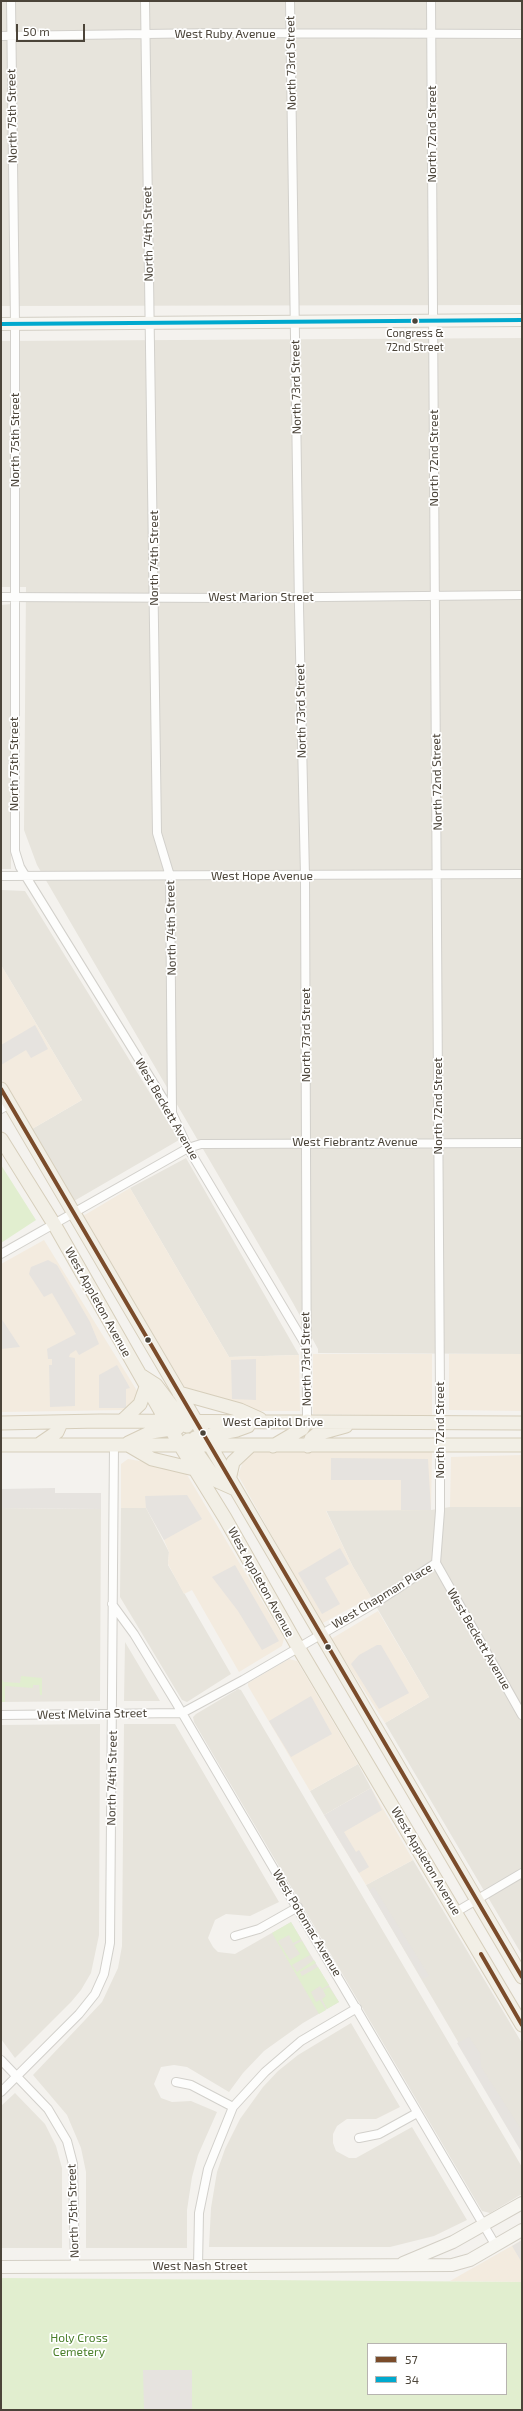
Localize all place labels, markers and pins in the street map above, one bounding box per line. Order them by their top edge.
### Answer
marker: Congress & 72nd Street [410,316,420,326]
place label: Congress & 72nd Street [386,326,444,352]
unlabelled marker [143,1335,153,1345]
unlabelled marker [198,1428,208,1438]
unlabelled marker [323,1642,333,1652]

